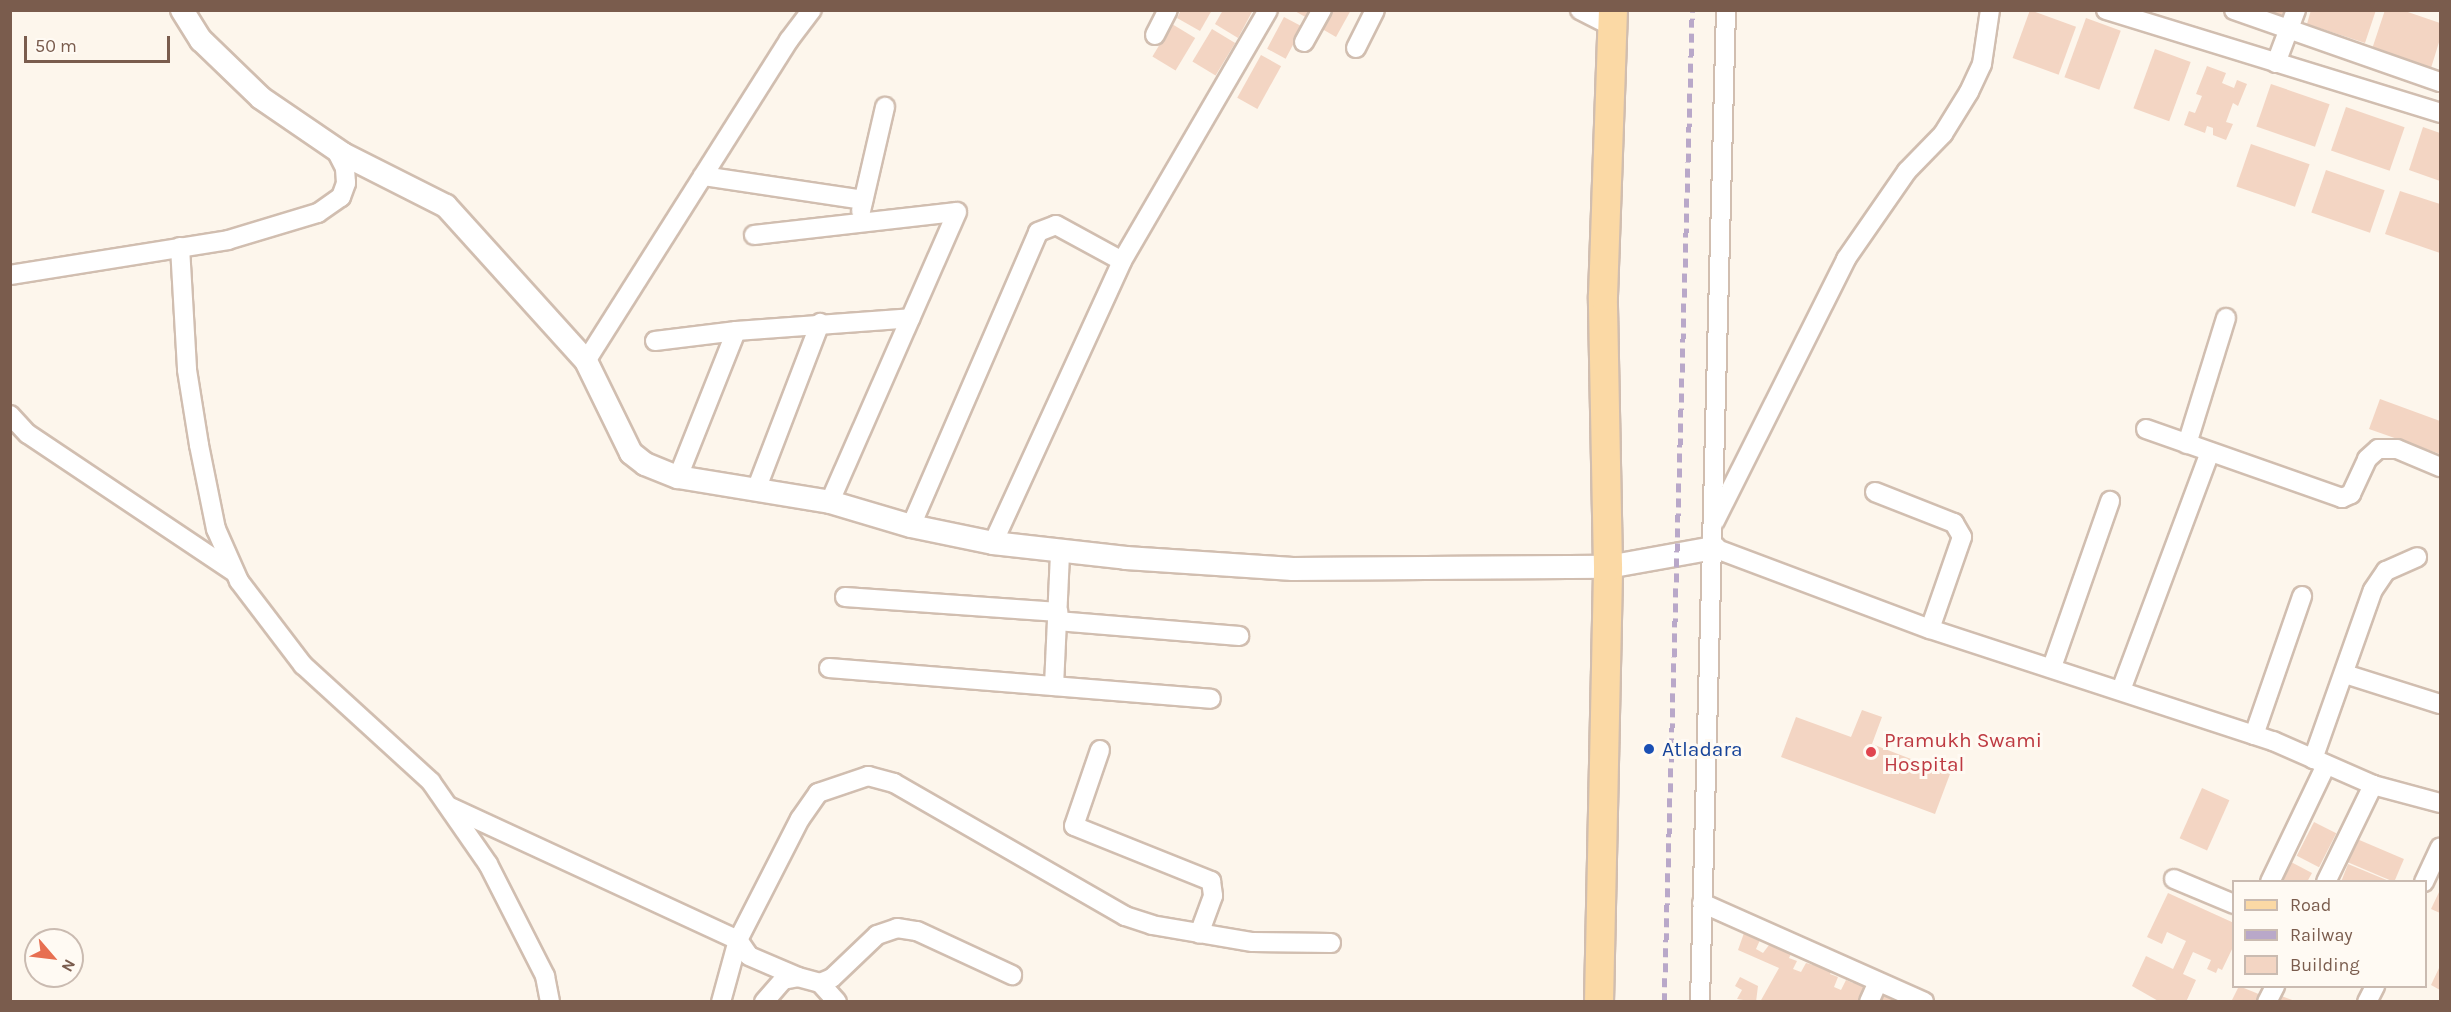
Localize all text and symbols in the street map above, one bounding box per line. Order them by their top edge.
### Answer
scale bar [27,24,172,62]
text: 50 m [35,35,77,57]
place label: Pramukh Swami Hospital [1884,727,2042,777]
place label: Atladara [1662,736,1743,762]
marker: Atladara [1640,740,1658,758]
marker: Pramukh Swami Hospital [1862,743,1880,761]
legend [2232,880,2427,988]
text: Road [2290,894,2331,916]
text: Railway [2290,924,2353,946]
north arrow [24,928,84,988]
text: Building [2290,954,2360,976]
text: N [57,956,80,975]

